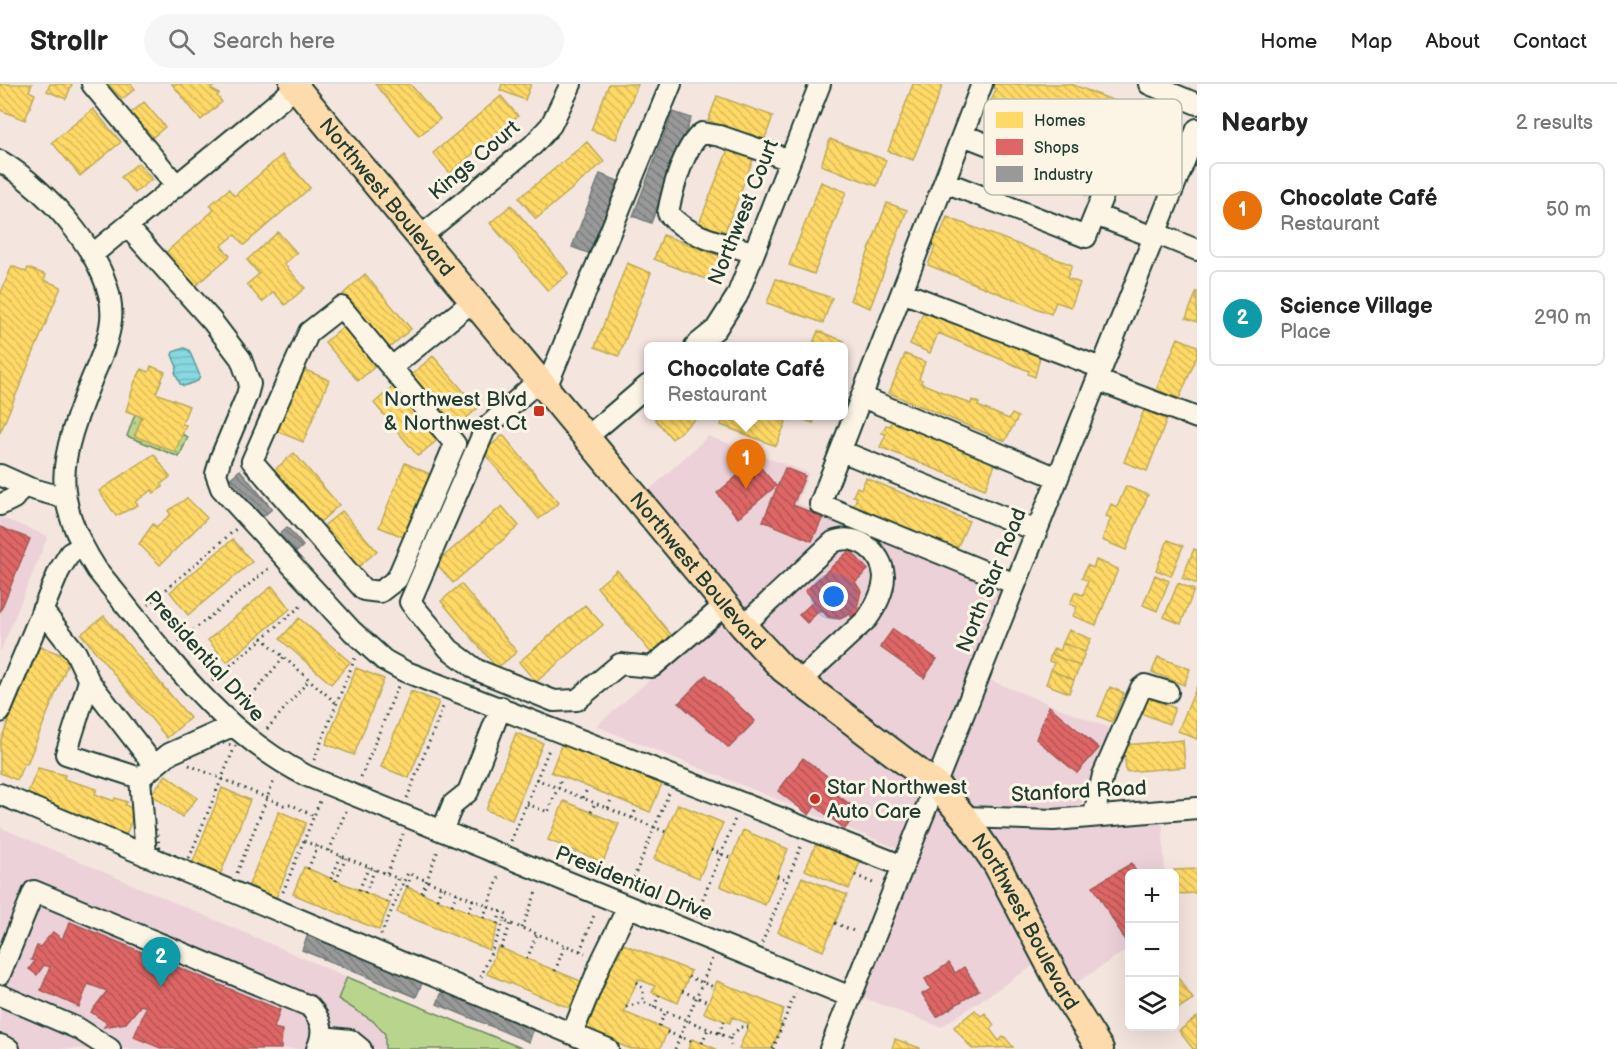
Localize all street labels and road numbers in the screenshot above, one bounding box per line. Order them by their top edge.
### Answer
street label: Northwest Boulevard [314,113,459,282]
street label: Kings Court [424,115,525,206]
street label: Northwest Court [703,135,784,289]
street label: Northwest Boulevard [624,487,771,655]
street label: North Star Road [951,504,1032,656]
street label: Presidential Drive [139,586,270,727]
street label: Stanford Road [1011,775,1147,808]
street label: Northwest Boulevard [966,829,1084,1015]
street label: Presidential Drive [552,841,716,926]

